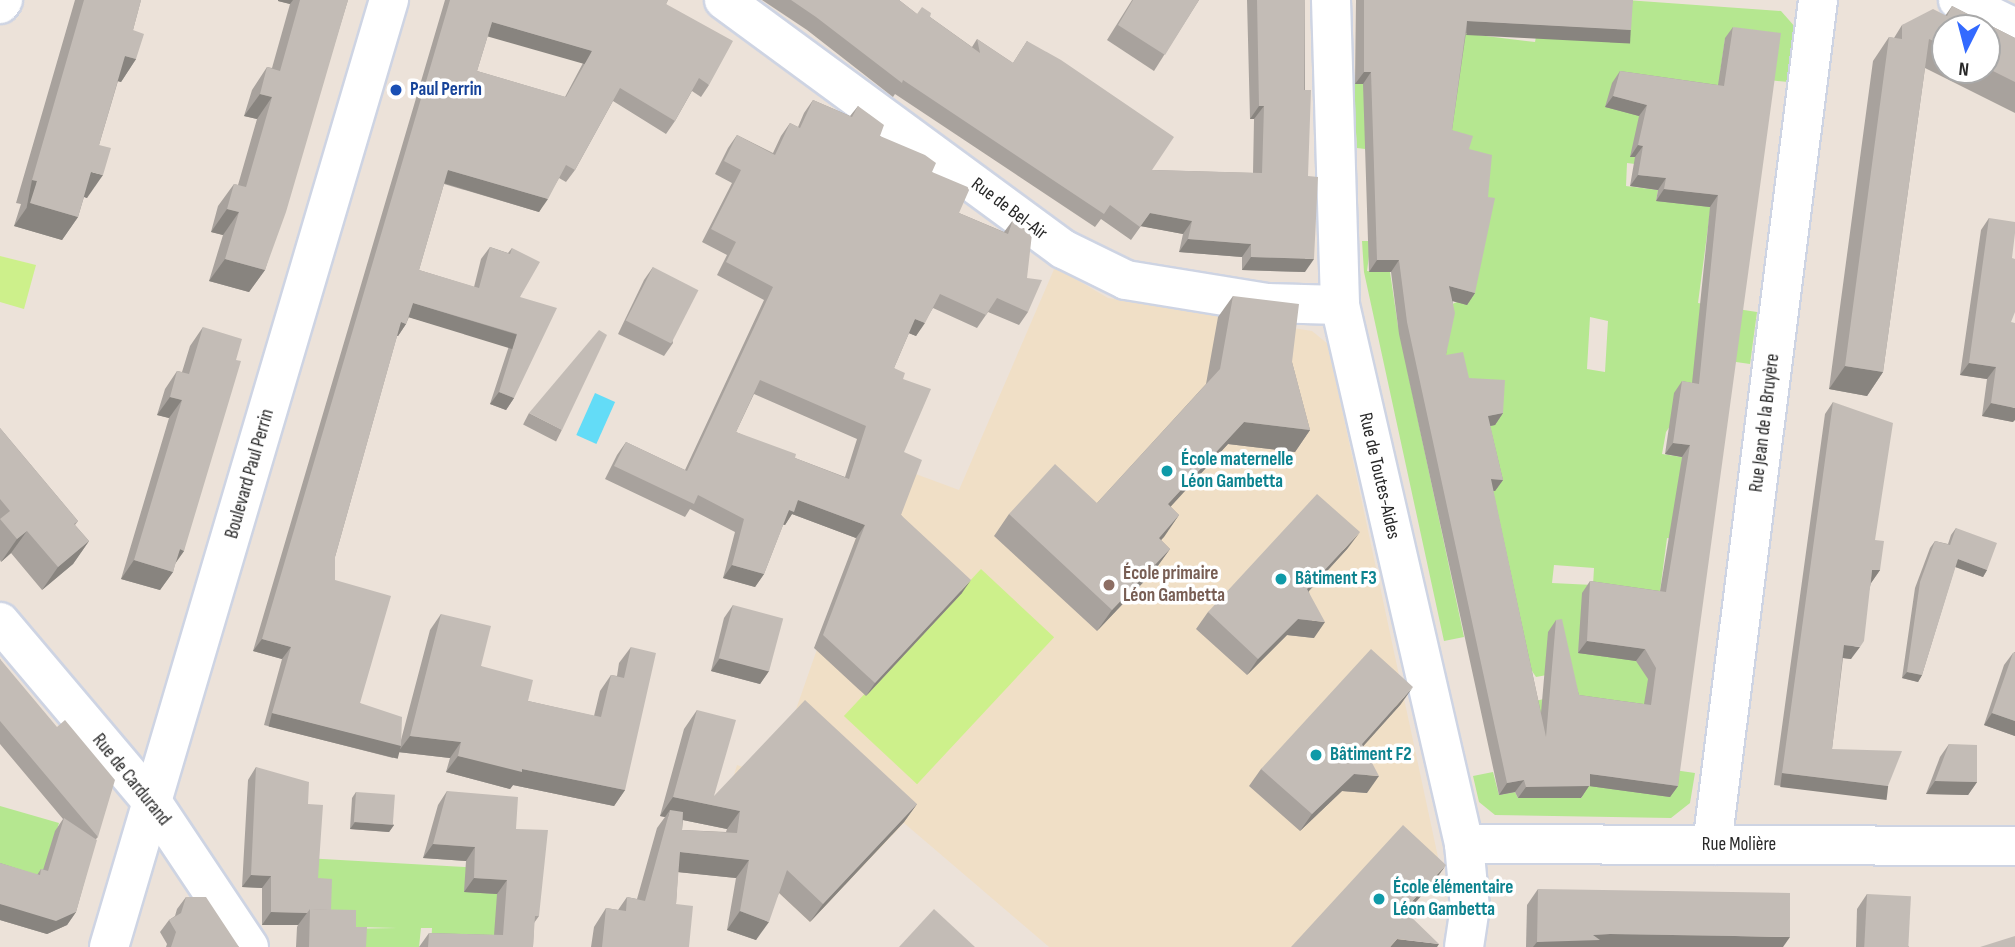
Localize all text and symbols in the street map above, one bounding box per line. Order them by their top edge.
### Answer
north arrow [1931,14,2001,84]
text: N [1958,56,1970,80]
place label: Paul Perrin [410,79,482,101]
marker: Paul Perrin [388,82,404,98]
street label: Rue de Bel-Air [966,173,1052,245]
street label: Rue Jean de la Bruyère [1745,352,1785,494]
street label: Boulevard Paul Perrin [221,407,279,541]
street label: Rue de Toutes-Aides [1353,411,1405,541]
place label: École maternelle Léon Gambetta [1181,449,1293,493]
marker: École maternelle Léon Gambetta [1159,463,1175,479]
place label: École primaire Léon Gambetta [1123,563,1225,607]
place label: Bâtiment F3 [1295,568,1377,590]
marker: Bâtiment F3 [1273,571,1289,587]
marker: École primaire Léon Gambetta [1101,577,1117,593]
street label: Rue de Cardurand [87,729,175,831]
place label: Bâtiment F2 [1330,744,1412,766]
marker: Bâtiment F2 [1308,747,1324,763]
street label: Rue Molière [1702,834,1776,856]
place label: École élémentaire Léon Gambetta [1393,877,1513,921]
marker: École élémentaire Léon Gambetta [1371,891,1387,907]

